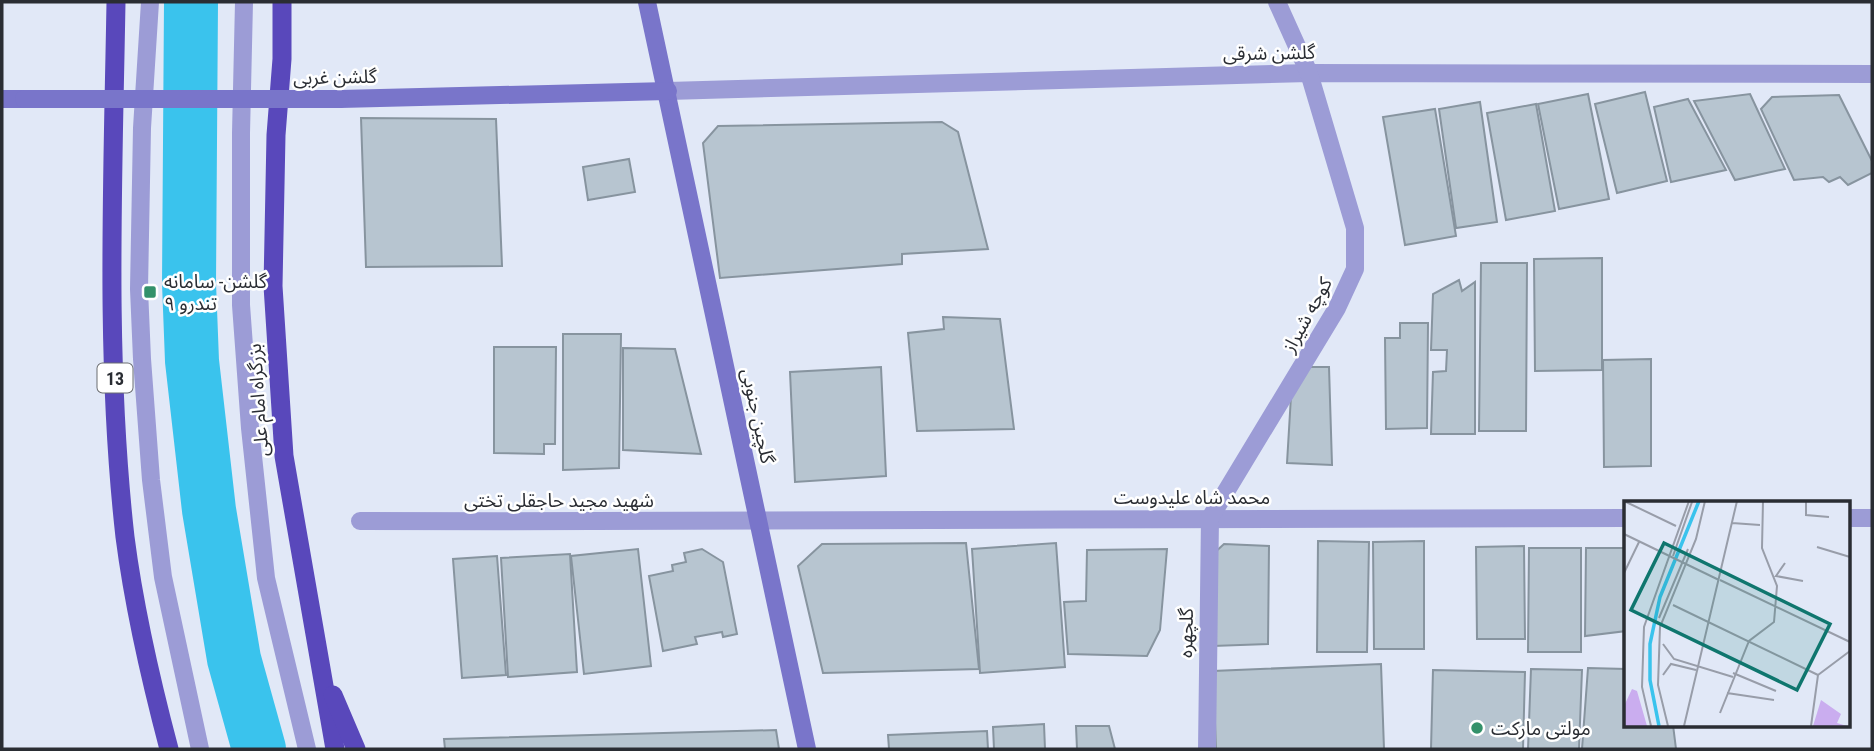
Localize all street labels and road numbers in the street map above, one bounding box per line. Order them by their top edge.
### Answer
street label: گلشن شرقی [1223,41,1316,65]
street label: گلشن غربی [293,65,378,89]
street label: کوچه شیراز [1277,272,1338,358]
street label: بزرگراه امام علی [243,343,276,457]
road number: 13 [97,364,132,392]
street label: گلچین جنوبی [736,366,780,467]
street label: محمد شاه علیدوست [1114,486,1270,509]
street label: شهید مجید حاجقلی تختی [464,489,654,512]
street label: گلچهره [1174,607,1199,658]

